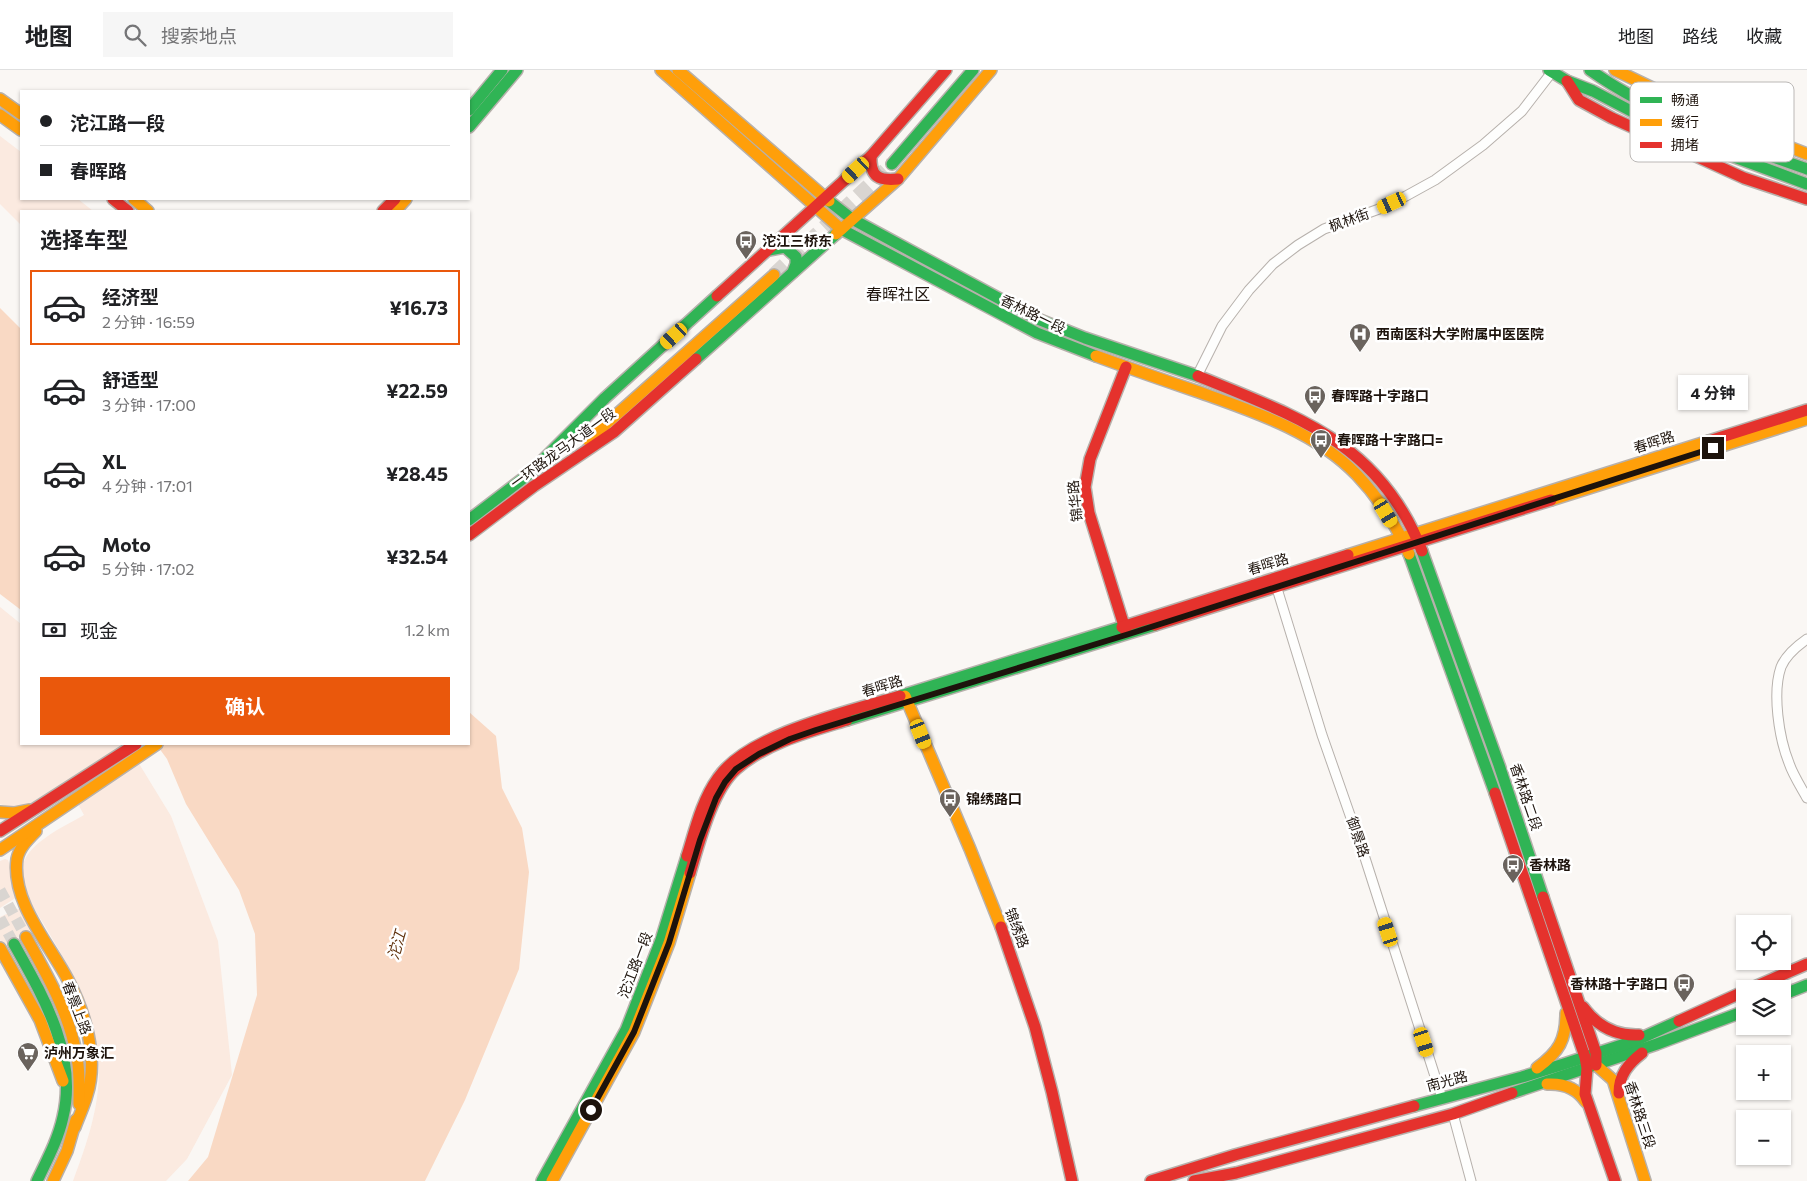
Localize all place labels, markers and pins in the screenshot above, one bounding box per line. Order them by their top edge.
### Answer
bus stop icon: 沱江三桥东 [734,229,758,260]
place label: 沱江三桥东 [762,232,832,249]
hospital icon: 西南医科大学附属中医医院 [1348,322,1372,353]
place label: 西南医科大学附属中医医院 [1376,325,1544,342]
bus stop icon: 春晖路十字路口 [1303,384,1327,415]
place label: 春晖路十字路口 [1331,387,1429,404]
bus stop icon: 春晖路十字路口= [1309,428,1333,459]
place label: 春晖路十字路口= [1337,431,1443,448]
bus stop icon: 锦绣路口 [938,787,962,818]
place label: 锦绣路口 [966,790,1022,807]
bus stop icon: 香林路 [1501,853,1525,884]
place label: 香林路 [1529,856,1571,873]
bus stop icon: 香林路十字路口 [1672,972,1696,1003]
place label: 香林路十字路口 [1570,975,1668,992]
supermarket icon: 泸州万象汇 [16,1041,40,1072]
place label: 泸州万象汇 [44,1044,114,1061]

